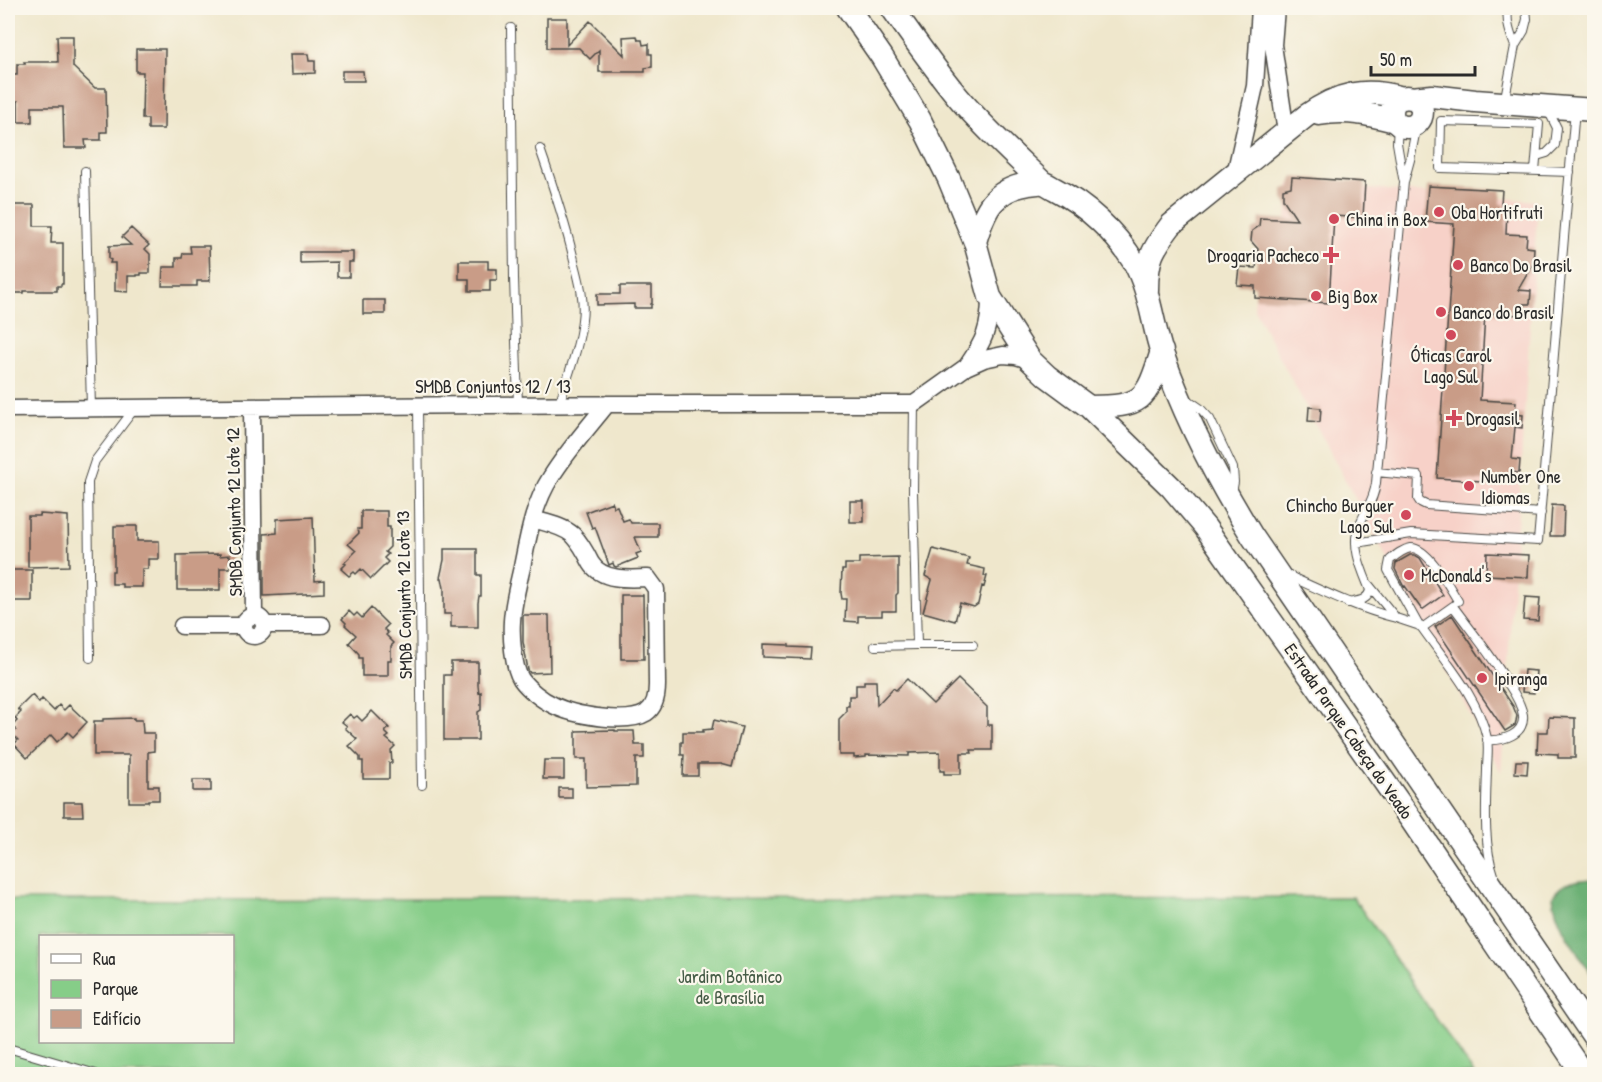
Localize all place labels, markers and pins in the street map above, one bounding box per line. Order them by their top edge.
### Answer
place label: Oba Hortifruti [1451,200,1543,225]
marker: Oba Hortifruti [1432,205,1446,219]
place label: China in Box [1346,207,1428,232]
marker: China in Box [1327,212,1341,226]
place label: Drogaria Pacheco [1207,243,1319,268]
marker: Drogaria Pacheco [1324,248,1338,262]
place label: Banco Do Brasil [1470,253,1572,278]
marker: Banco Do Brasil [1451,258,1465,272]
place label: Big Box [1328,284,1378,309]
marker: Big Box [1309,289,1323,303]
place label: Banco do Brasil [1453,300,1553,325]
marker: Banco do Brasil [1434,305,1448,319]
marker: Óticas Carol Lago Sul [1444,328,1458,342]
place label: Óticas Carol Lago Sul [1410,343,1492,389]
place label: Drogasil [1466,406,1520,431]
marker: Drogasil [1447,411,1461,425]
place label: Number One Idiomas [1481,464,1561,510]
marker: Number One Idiomas [1462,479,1476,493]
place label: Chincho Burguer Lago Sul [1286,493,1394,539]
marker: Chincho Burguer Lago Sul [1399,508,1413,522]
place label: McDonald's [1421,563,1491,588]
marker: McDonald's [1402,568,1416,582]
place label: Ipiranga [1494,666,1547,691]
marker: Ipiranga [1475,671,1489,685]

